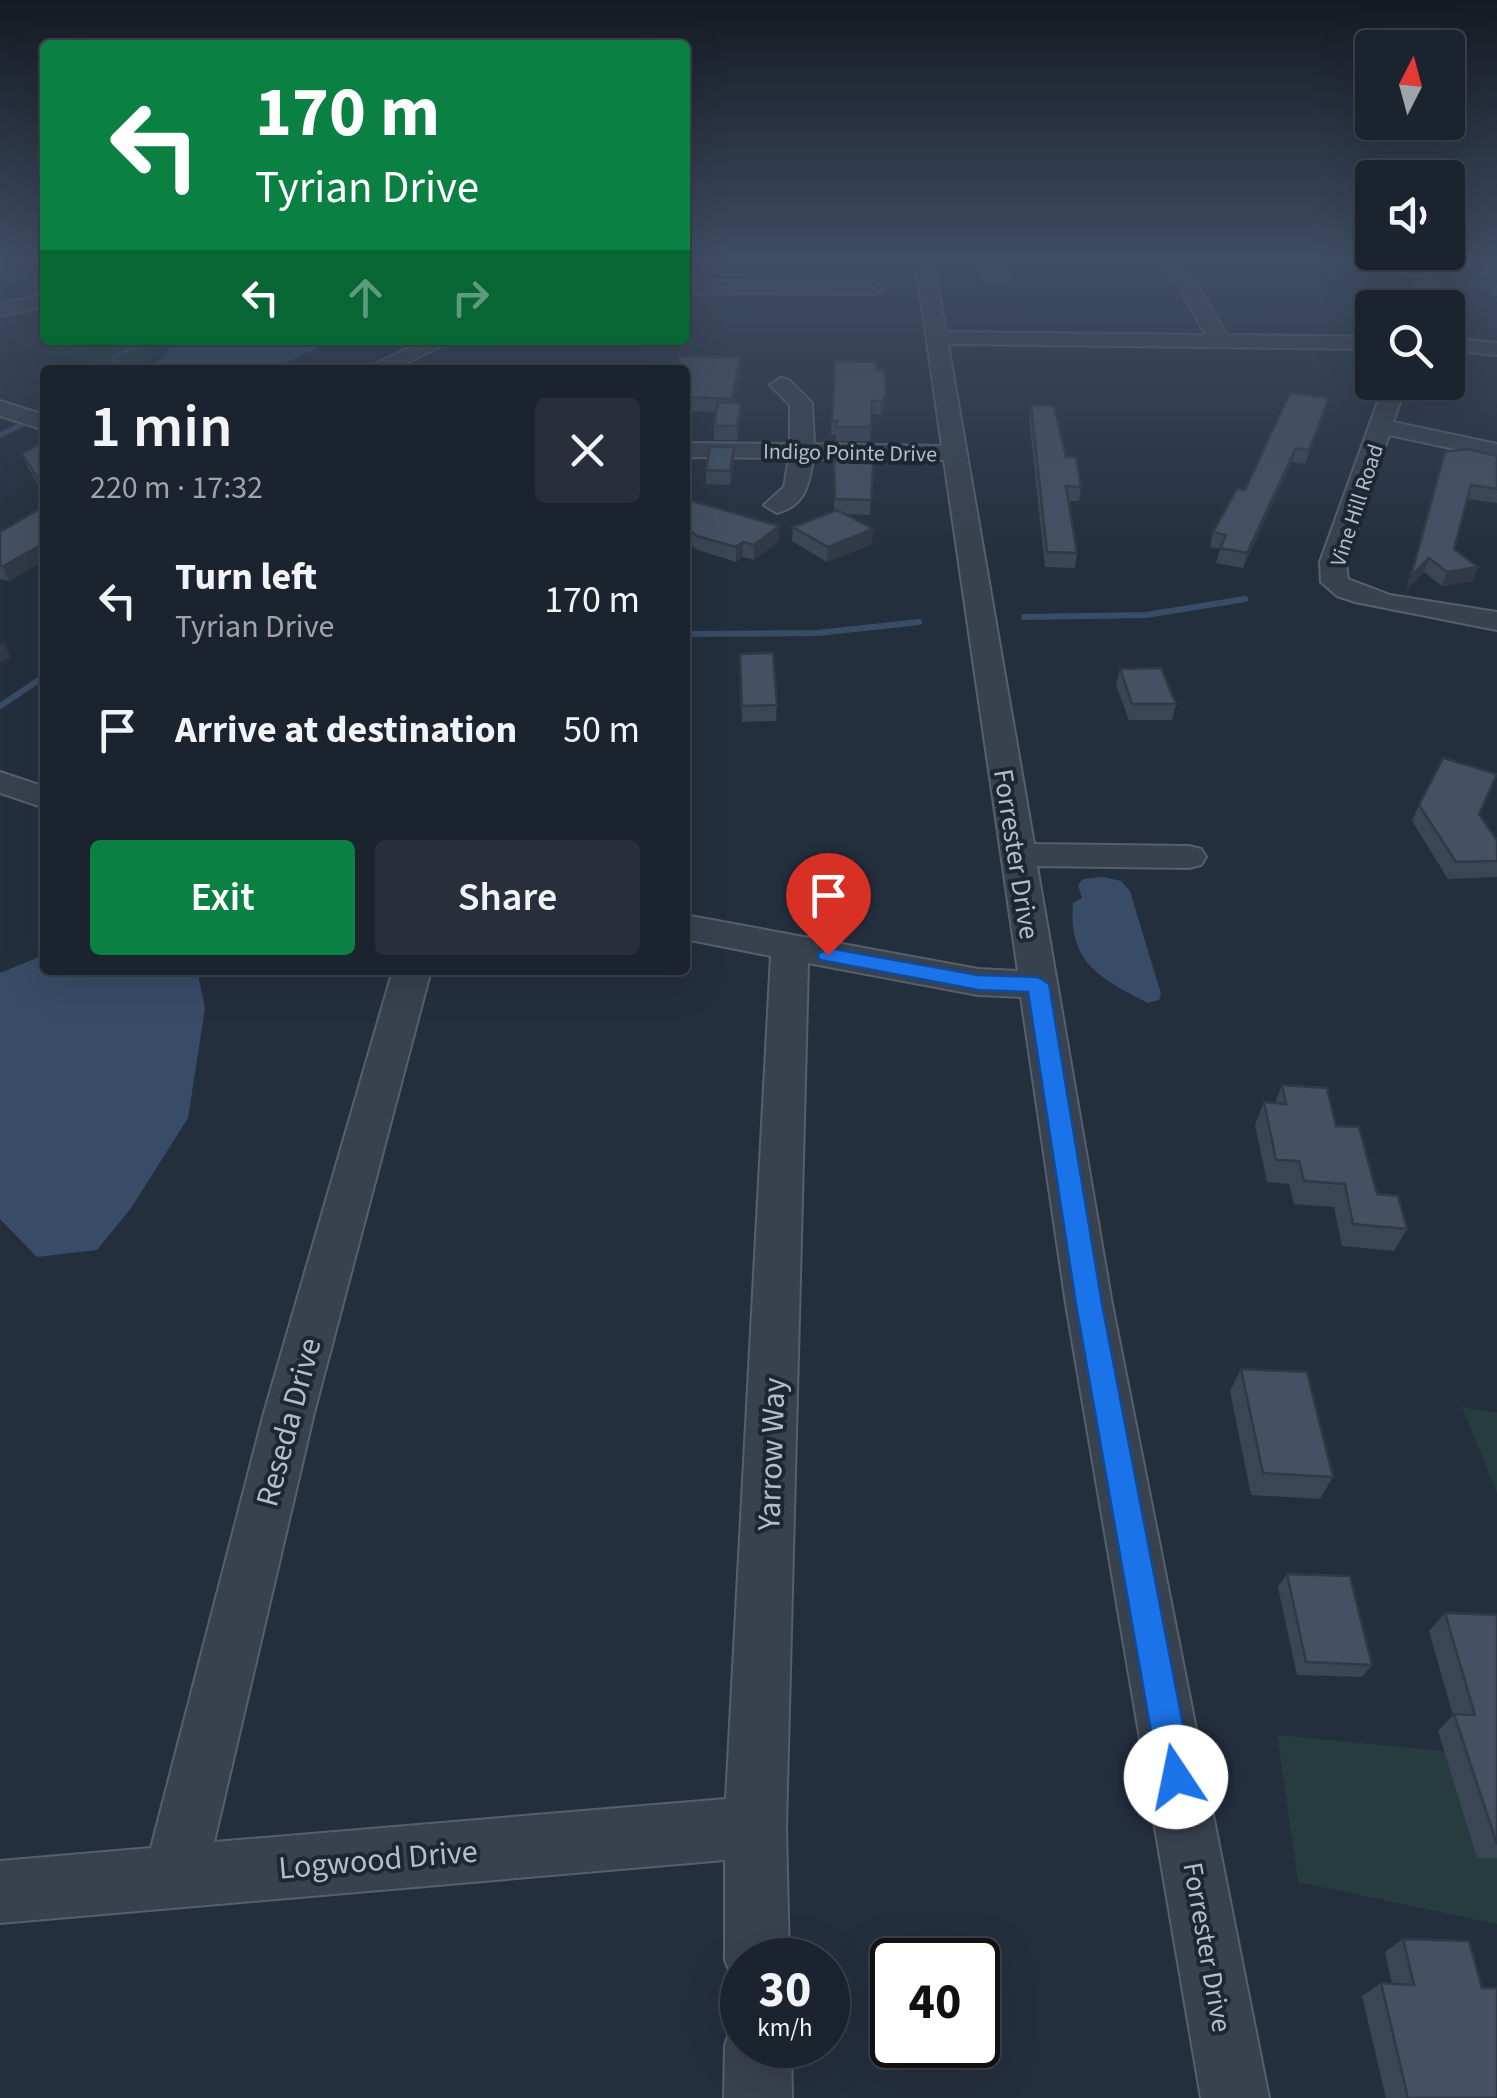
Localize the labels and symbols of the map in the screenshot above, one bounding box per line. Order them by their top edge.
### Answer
north arrow [1355,30,1465,140]
street label: Indigo Pointe Drive [763,435,937,471]
street label: Vine Hill Road [1322,440,1392,570]
street label: Forrester Drive [983,766,1049,942]
pin [786,853,871,956]
street label: Reseda Drive [244,1333,334,1512]
street label: Yarrow Way [746,1377,798,1533]
position arrow [1124,1725,1228,1829]
street label: Logwood Drive [277,1828,480,1892]
street label: Forrester Drive [1172,1859,1242,2035]
speed limit sign: 40 [870,1938,1000,2068]

